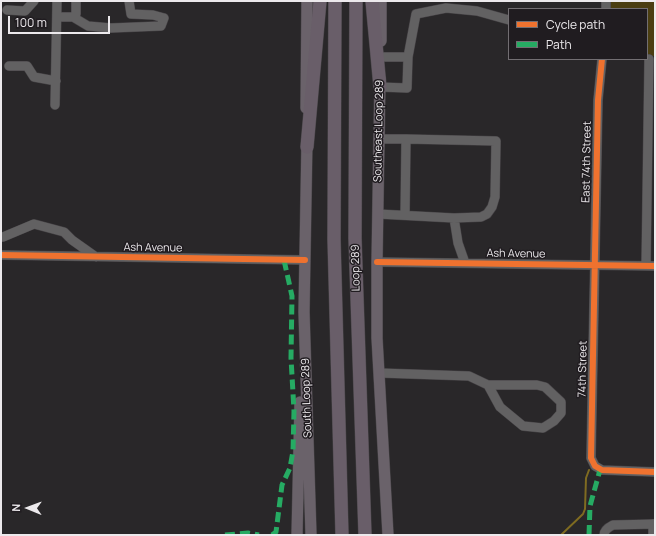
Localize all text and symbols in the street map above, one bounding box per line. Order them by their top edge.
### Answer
scale bar [10,8,112,34]
legend [508,8,648,60]
text: 100 m [15,14,47,31]
text: Cycle path [546,16,605,33]
text: Path [546,36,572,53]
street label: Southeast Loop 289 [372,80,386,182]
street label: East 74th Street [580,121,594,203]
street label: Ash Avenue [123,241,183,255]
street label: Loop 289 [349,244,363,292]
street label: Ash Avenue [486,247,546,261]
street label: 74th Street [576,340,590,398]
street label: South Loop 289 [299,358,315,438]
north arrow [8,488,48,528]
text: N [8,504,23,512]

